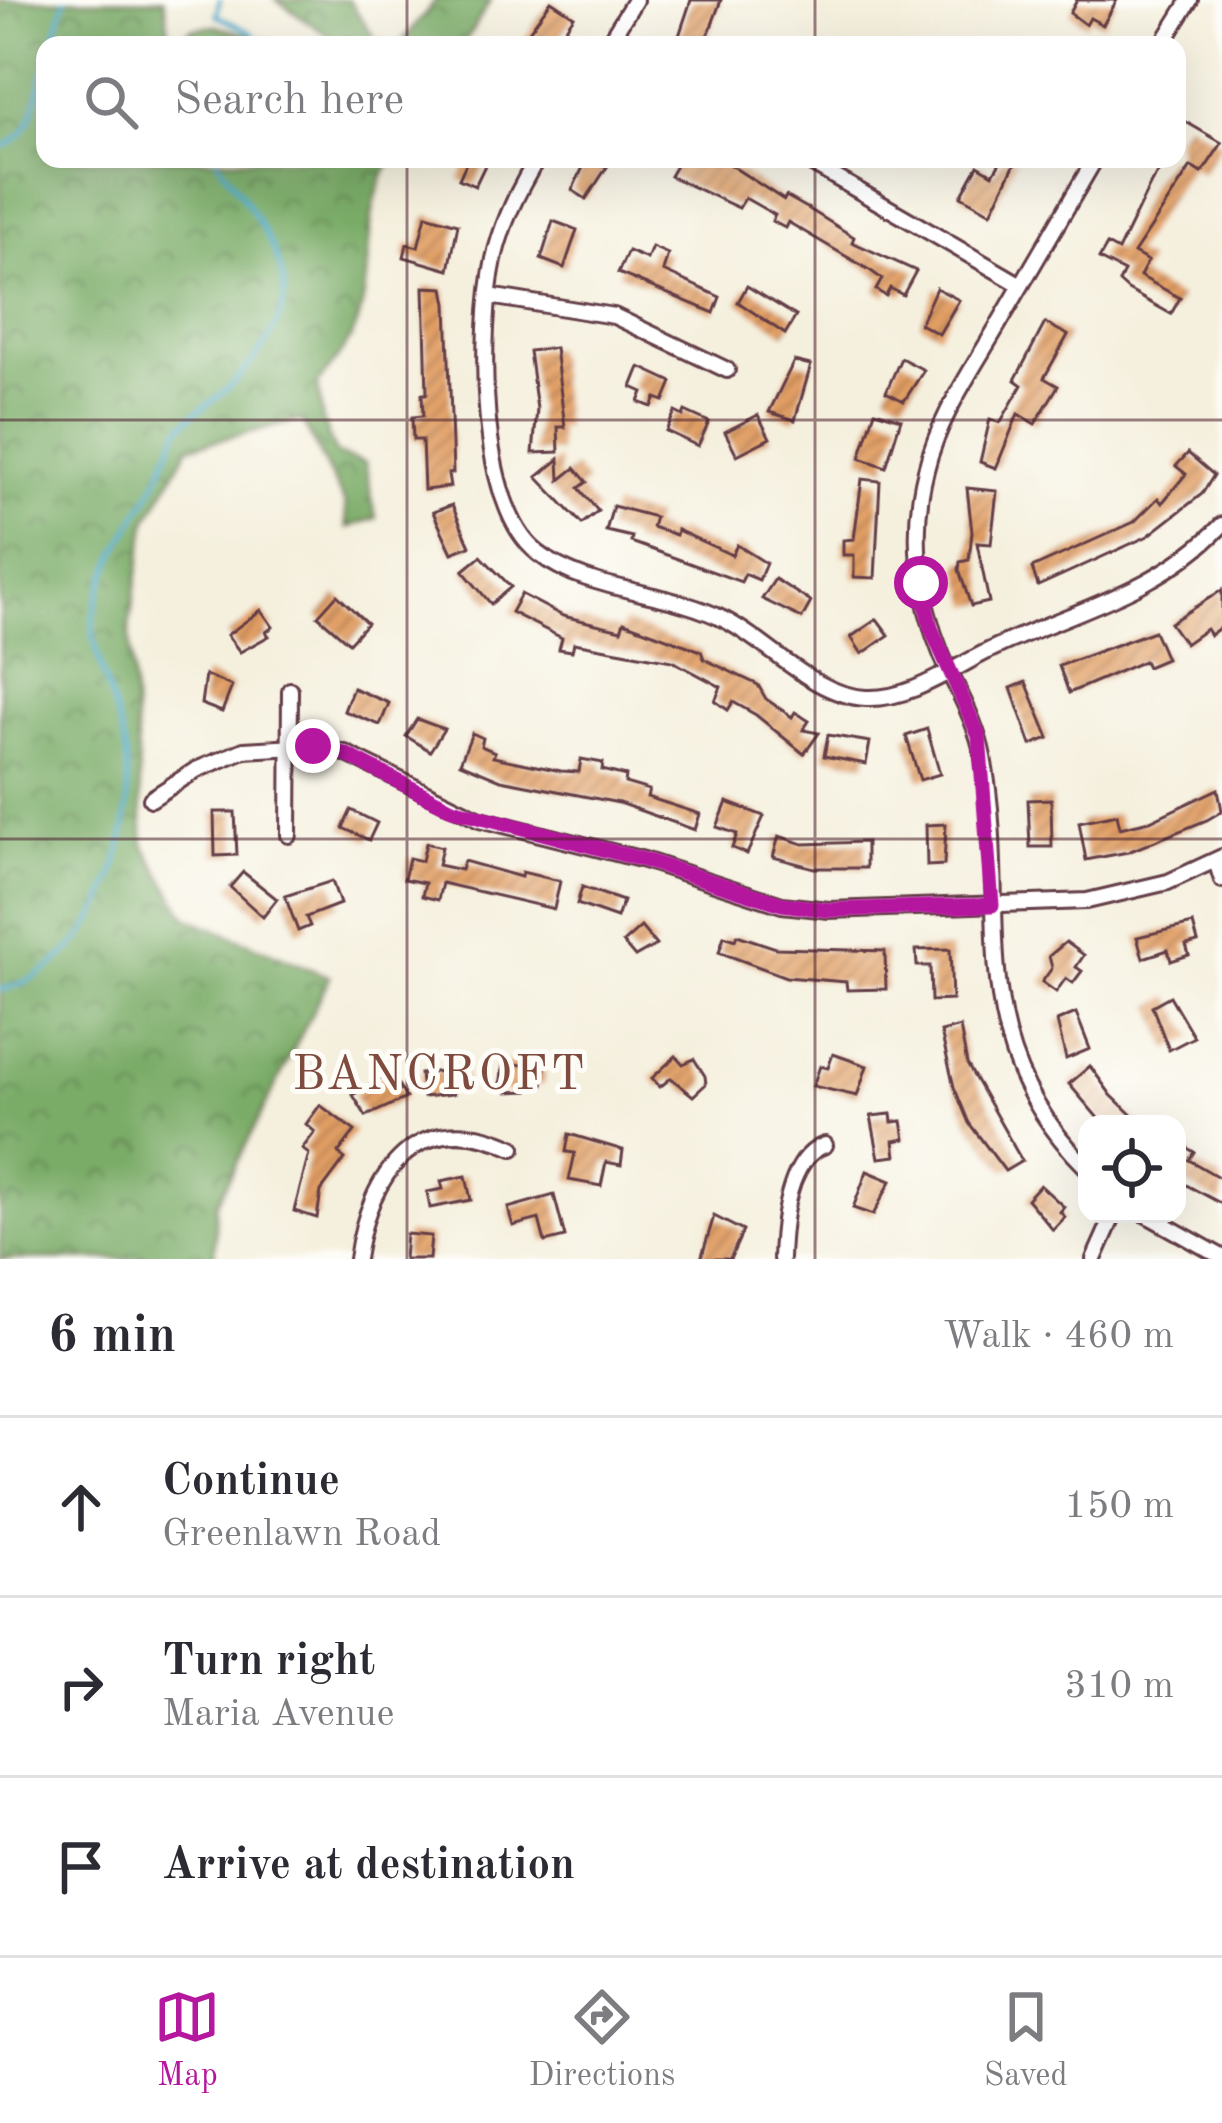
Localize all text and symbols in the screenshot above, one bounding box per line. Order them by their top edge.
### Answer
search box [36,36,1186,168]
icon: search [78,69,144,135]
text: Search here [174,79,404,124]
route start [894,556,948,610]
route end [286,719,340,773]
district label: BANCROFT [292,1052,588,1100]
map controls [1078,1115,1186,1223]
button: locate [1078,1115,1186,1223]
text: 6 min [48,1312,176,1363]
text: Walk · 460 m [943,1317,1174,1356]
text: Continue [162,1460,340,1505]
icon: ahead [48,1474,114,1540]
text: 150 m [1064,1487,1174,1526]
text: Greenlawn Road [162,1515,441,1554]
text: Turn right [162,1640,375,1685]
icon: right [48,1654,114,1720]
text: 310 m [1064,1667,1174,1706]
text: Maria Avenue [162,1695,395,1734]
icon: arrive [48,1834,114,1900]
text: Arrive at destination [162,1844,575,1889]
tab: Map [154,1984,220,2097]
tab: Directions [529,1984,675,2097]
tab: Saved [984,1984,1068,2097]

